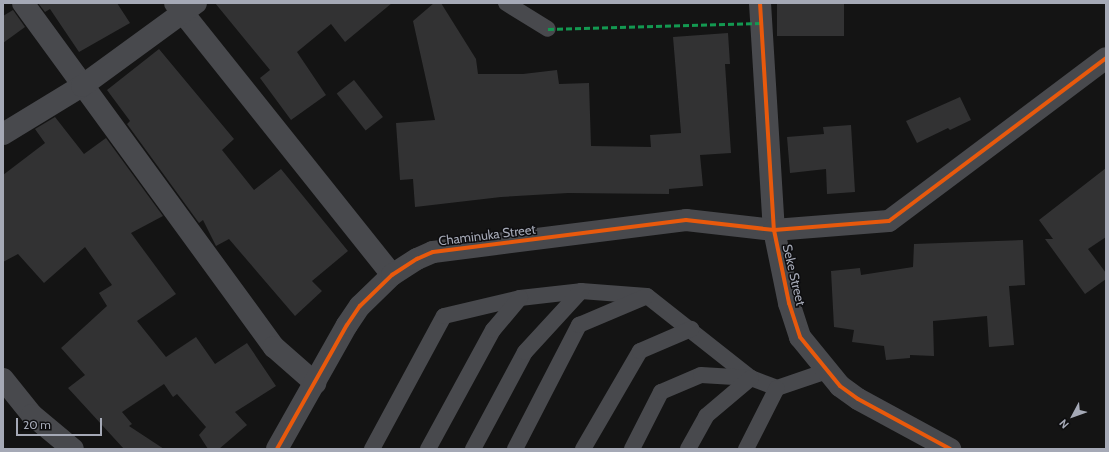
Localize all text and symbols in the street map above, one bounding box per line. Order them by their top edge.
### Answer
street label: Chaminuka Street [437,221,537,249]
street label: Seke Street [779,243,809,307]
north arrow [1053,396,1093,436]
scale bar [18,410,104,436]
text: N [1056,416,1072,431]
text: 20 m [23,417,51,432]

